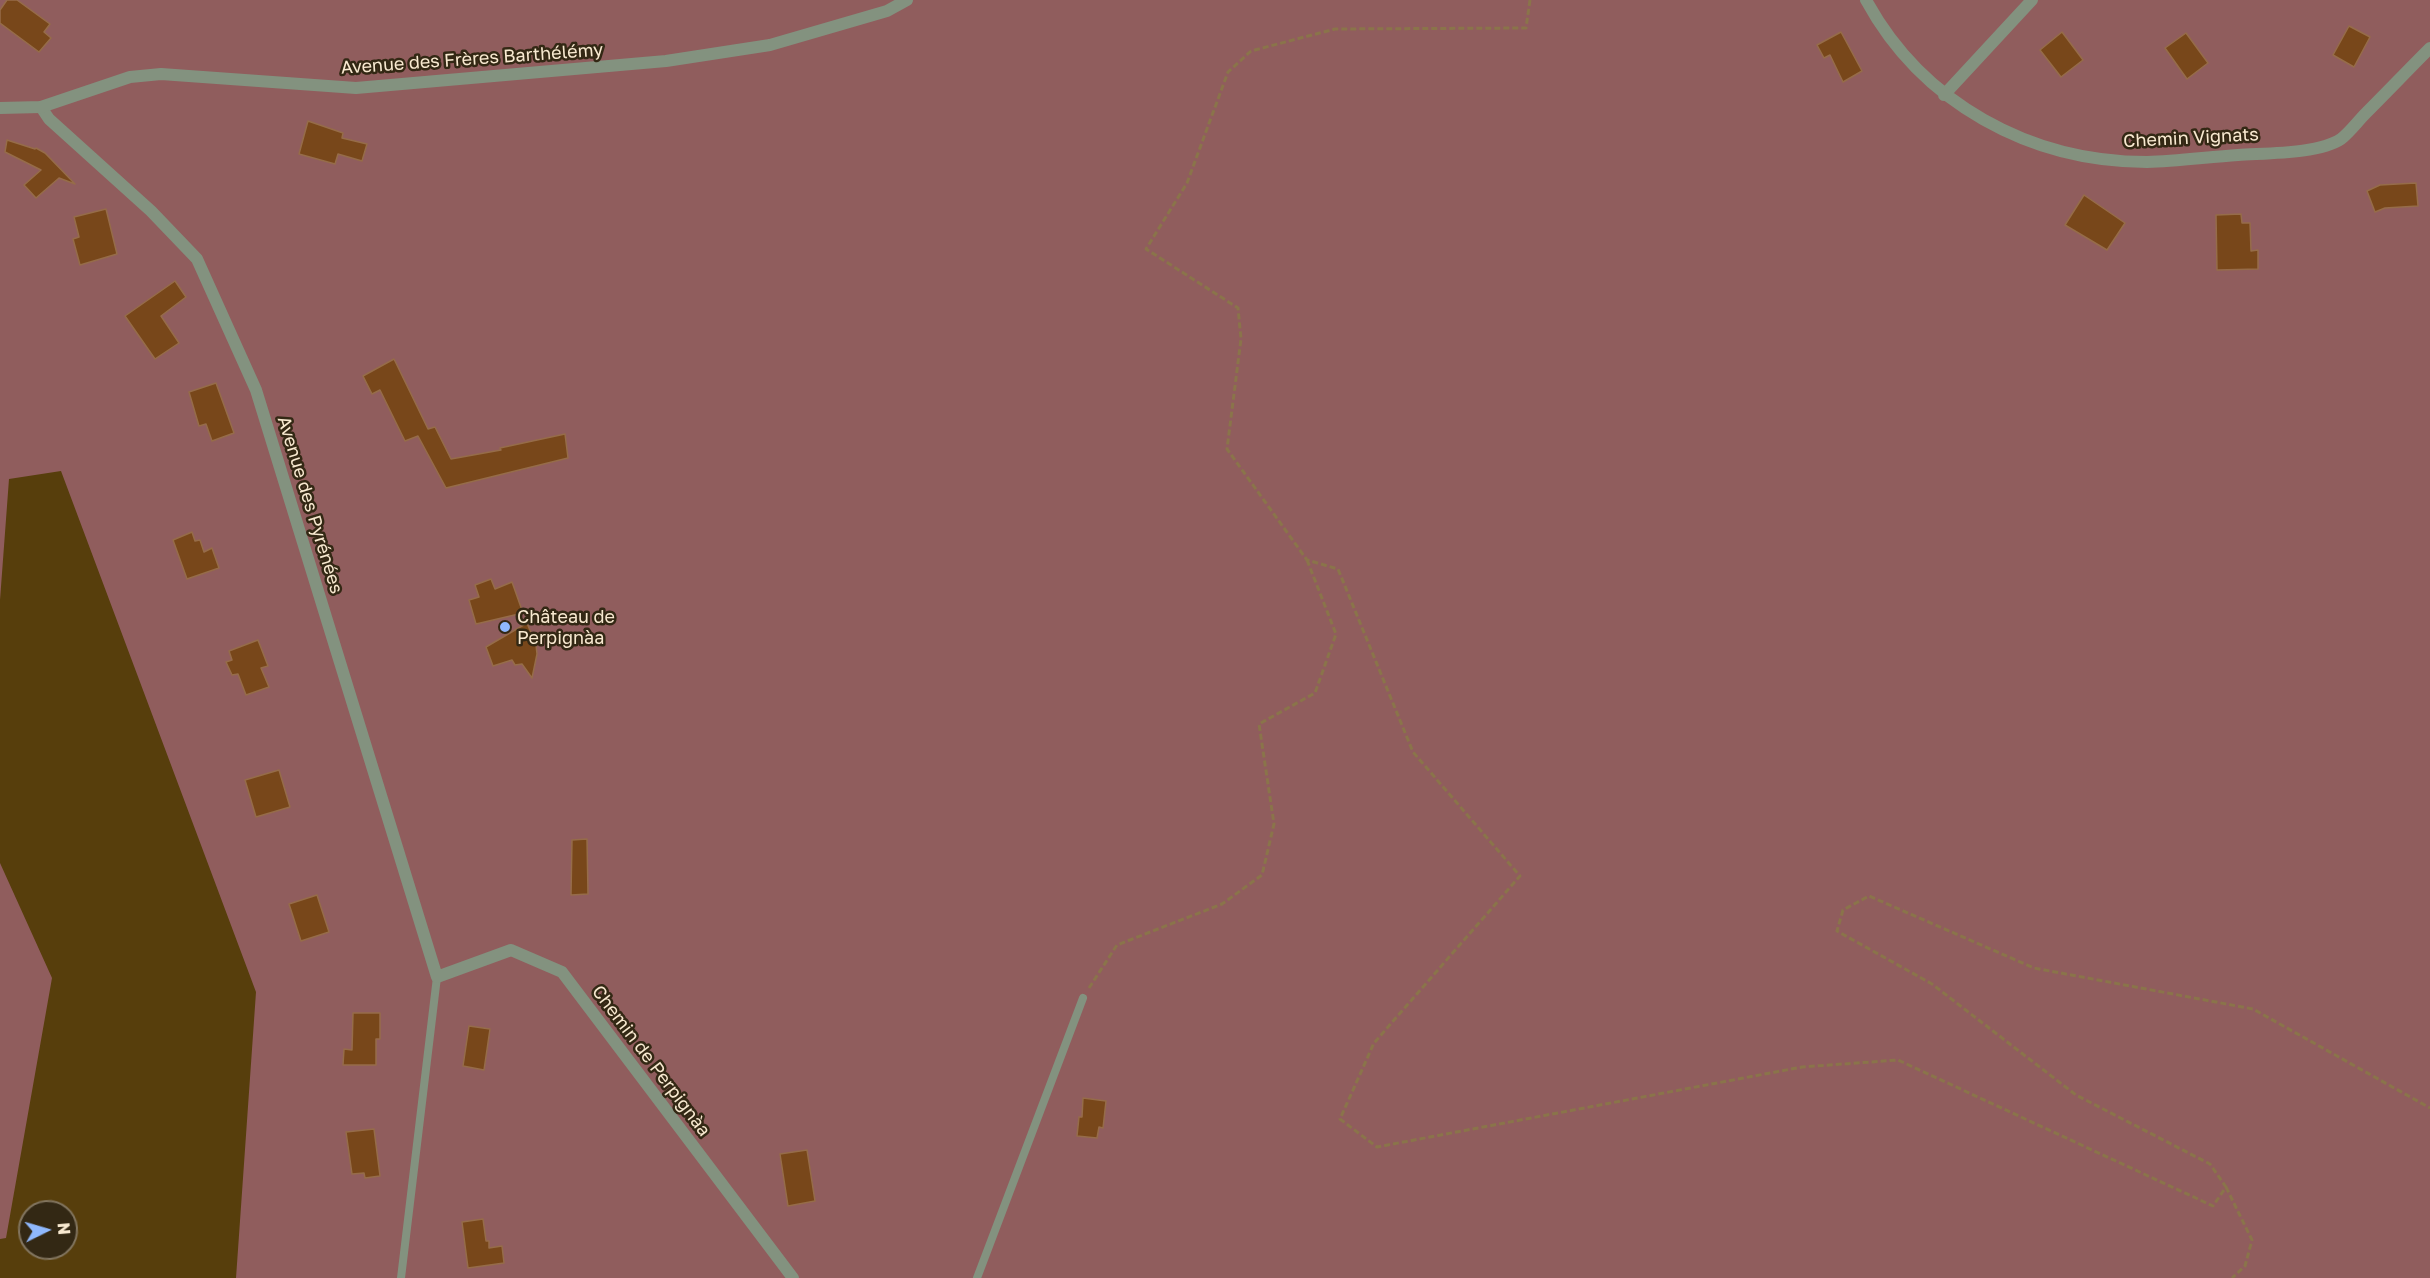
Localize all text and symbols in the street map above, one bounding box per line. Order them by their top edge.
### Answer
street label: Avenue des Frères Barthélémy [340,39,604,79]
street label: Chemin Vignats [2123,124,2259,152]
street label: Avenue des Pyrénées [273,414,347,596]
place label: Château de Perpignàa [517,606,615,648]
marker: Château de Perpignàa [498,620,512,634]
street label: Chemin de Perpignàa [587,981,715,1141]
north arrow [18,1200,78,1260]
text: N [53,1222,74,1236]

